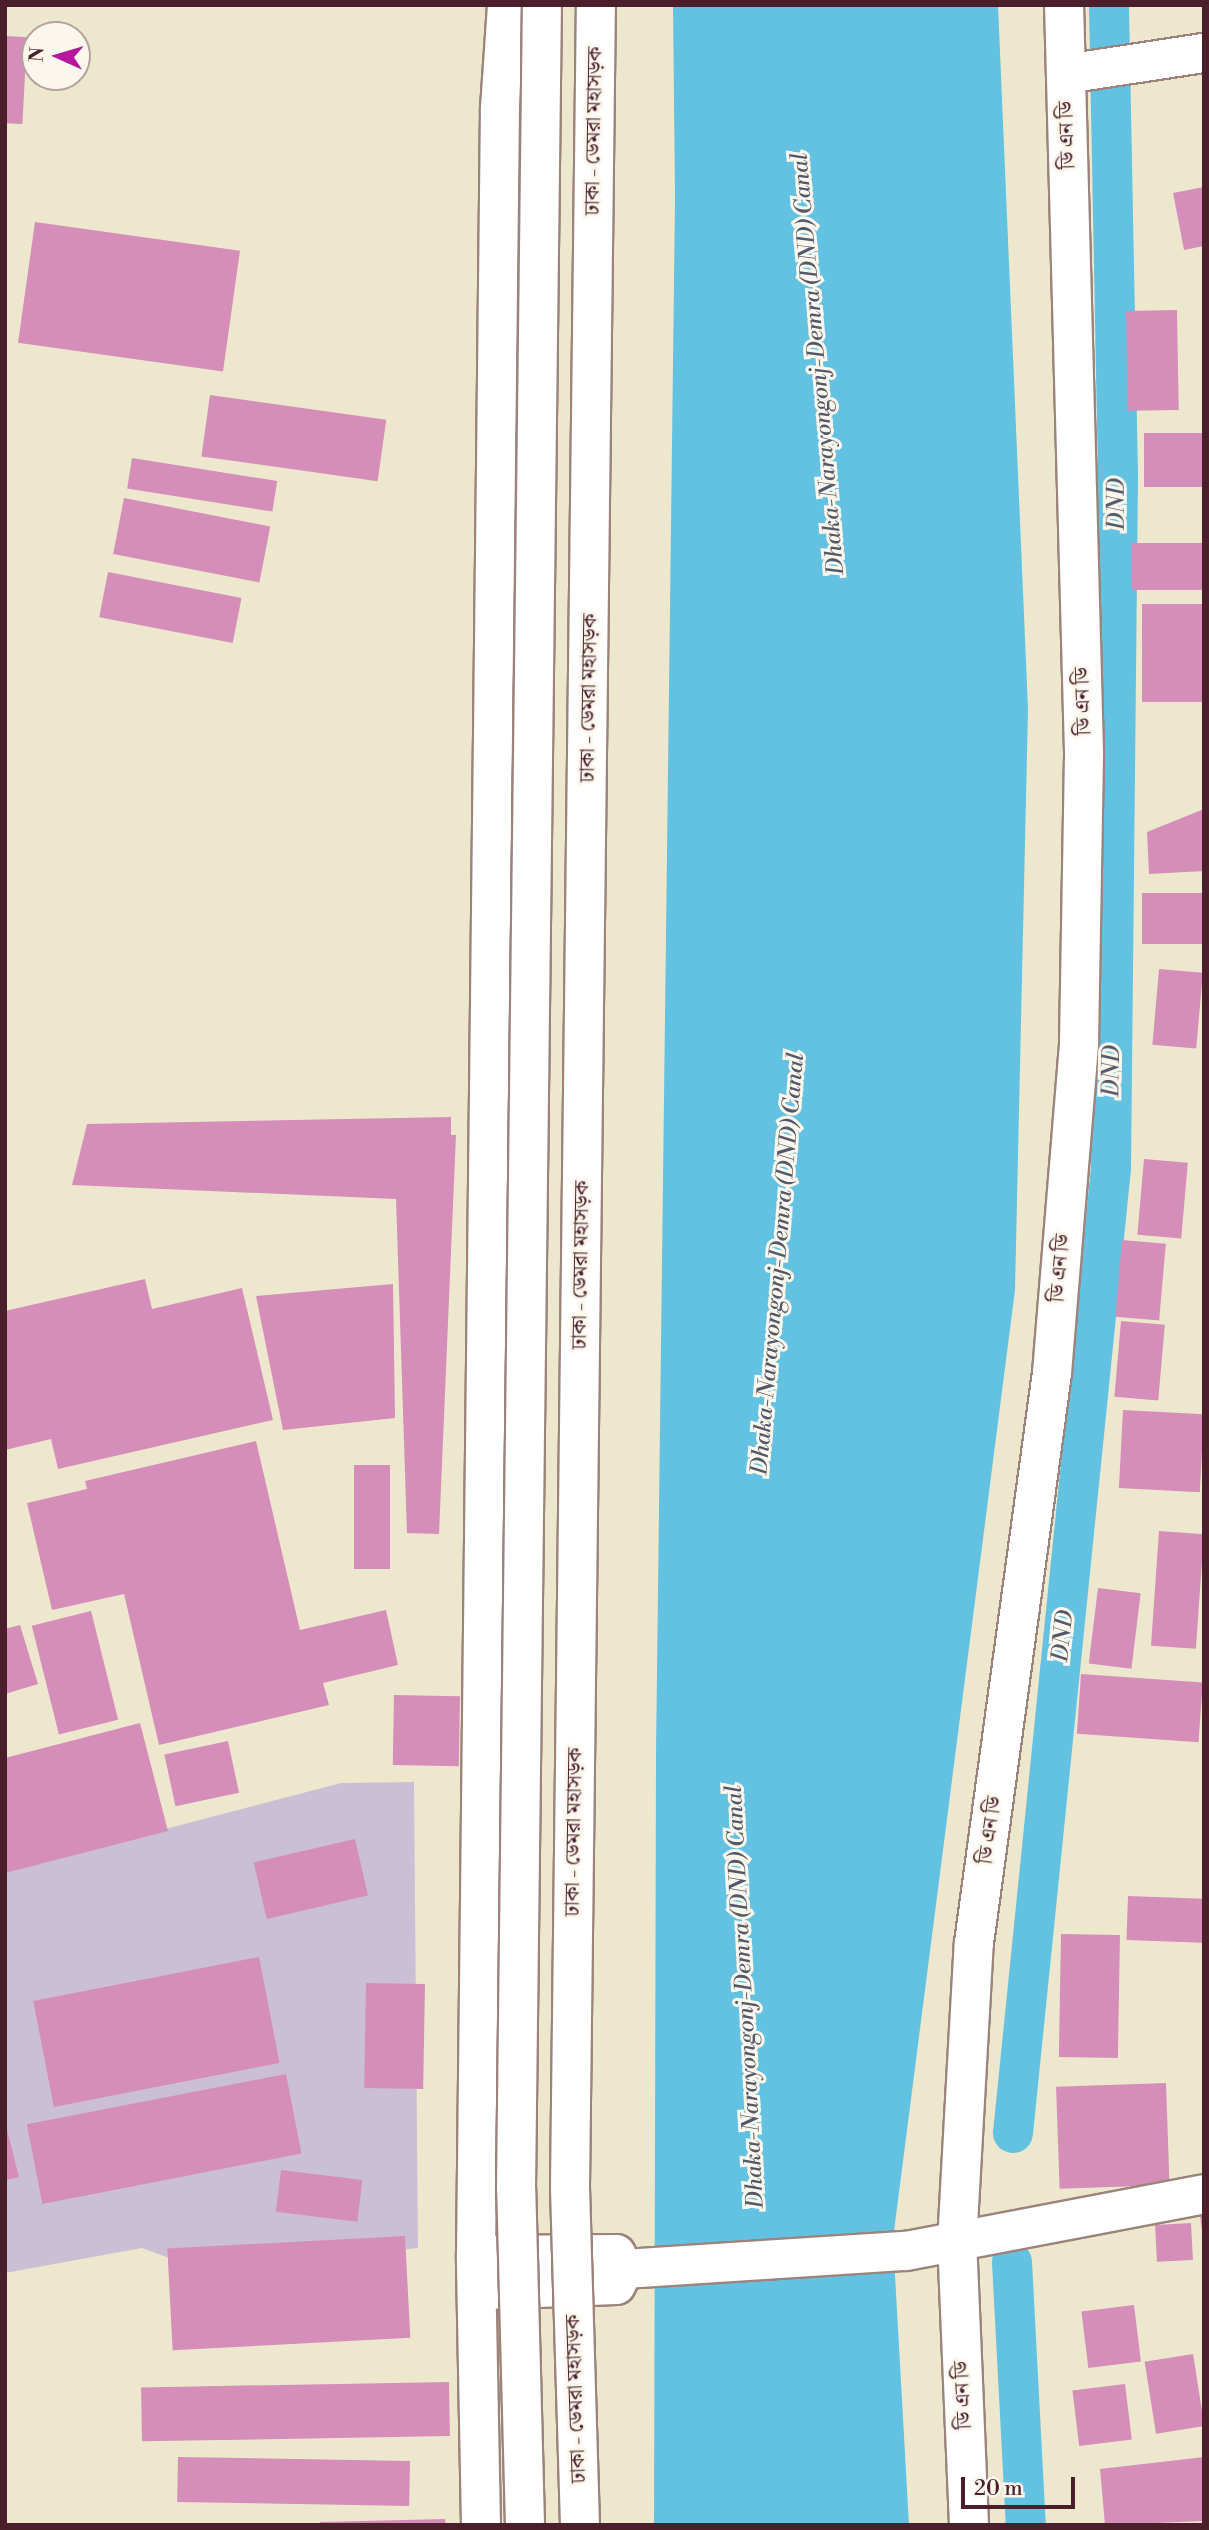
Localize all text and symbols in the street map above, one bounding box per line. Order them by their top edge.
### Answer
north arrow [21,21,91,91]
text: N [25,46,50,63]
street label: ঢাকা - ডেমরা মহাসড়ক [580,46,608,216]
street label: ডি এন ডি [1053,101,1081,169]
water label: Dhaka-Narayongonj-Demra (DND) Canal [786,152,850,576]
water label: DND [1103,478,1131,530]
street label: ঢাকা - ডেমরা মহাসড়ক [575,613,603,783]
street label: ডি এন ডি [1069,667,1097,735]
water label: DND [1098,1045,1126,1097]
water label: Dhaka-Narayongonj-Demra (DND) Canal [746,1052,810,1476]
street label: ঢাকা - ডেমরা মহাসড়ক [567,1180,595,1350]
street label: ডি এন ডি [1044,1233,1076,1303]
water label: DND [1047,1609,1079,1663]
street label: ঢাকা - ডেমরা মহাসড়ক [560,1747,588,1917]
water label: Dhaka-Narayongonj-Demra (DND) Canal [720,1785,770,2209]
street label: ডি এন ডি [973,1795,1007,1865]
street label: ঢাকা - ডেমরা মহাসড়ক [560,2314,592,2484]
street label: ডি এন ডি [949,2360,977,2430]
scale bar [964,2464,1078,2508]
text: 20 m [974,2476,1023,2502]

